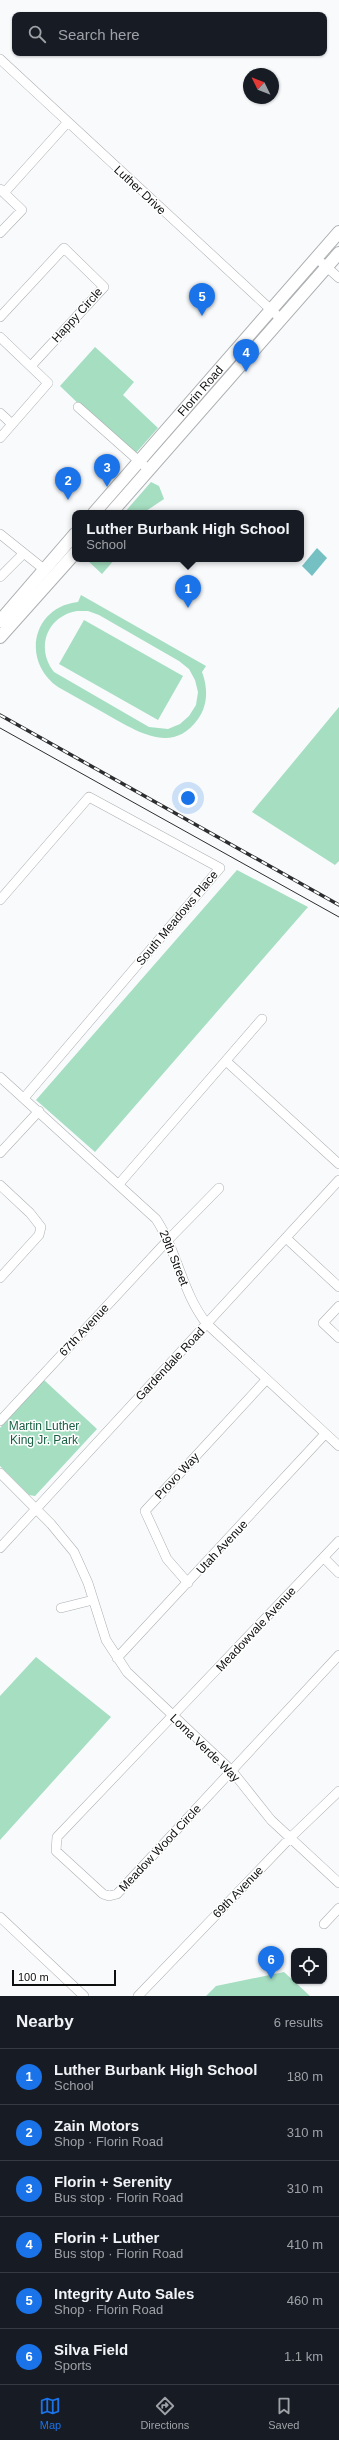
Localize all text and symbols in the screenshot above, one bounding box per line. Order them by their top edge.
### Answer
search box [12,12,327,56]
icon: search [26,23,48,45]
text: Search here [58,26,140,43]
north arrow [243,68,279,104]
street label: Luther Drive [111,163,169,218]
pin: 5 [189,283,215,316]
street label: Happy Circle [49,285,105,345]
pin: 4 [233,339,259,372]
street label: Florin Road [175,363,226,419]
pin: 3 [94,454,120,487]
pin: 2 [55,467,81,500]
popup [72,510,304,562]
text: Luther Burbank High School [86,520,290,537]
text: School [86,537,126,552]
pin: 1 [175,575,201,608]
your location [178,788,198,808]
street label: South Meadows Place [133,868,221,968]
street label: 29th Street [157,1228,192,1288]
street label: 67th Avenue [56,1301,112,1359]
street label: Gardendale Road [133,1325,207,1403]
park label: Martin Luther King Jr. Park [9,1419,79,1447]
street label: Provo Way [152,1450,202,1502]
street label: Utah Avenue [194,1517,251,1577]
street label: Meadowvale Avenue [213,1584,299,1674]
street label: Loma Verde Way [167,1711,243,1785]
street label: Meadow Wood Circle [116,1801,204,1894]
street label: 69th Avenue [210,1863,266,1921]
pin: 6 [258,1946,284,1979]
map controls [291,1948,327,1984]
button: locate [291,1948,327,1984]
scale bar [12,1968,116,1987]
text: 100 m [18,1971,49,1983]
text: Nearby [16,2012,74,2031]
text: 6 results [274,2015,323,2030]
text: Luther Burbank High School [54,2061,257,2078]
text: 1 [25,2069,33,2084]
text: 180 m [287,2069,323,2084]
text: School [54,2078,94,2093]
text: Zain Motors [54,2117,139,2134]
text: 2 [25,2125,33,2140]
text: 310 m [287,2125,323,2140]
text: Shop · Florin Road [54,2134,163,2149]
text: Florin + Serenity [54,2173,172,2190]
text: 3 [25,2181,33,2196]
text: 310 m [287,2181,323,2196]
text: Bus stop · Florin Road [54,2190,183,2205]
text: Florin + Luther [54,2229,159,2246]
text: 4 [25,2237,33,2252]
text: 410 m [287,2237,323,2252]
text: Bus stop · Florin Road [54,2246,183,2261]
text: Integrity Auto Sales [54,2285,194,2302]
text: 5 [25,2293,33,2308]
text: 460 m [287,2293,323,2308]
text: Shop · Florin Road [54,2302,163,2317]
text: Silva Field [54,2341,128,2358]
text: 6 [25,2349,33,2364]
text: 1.1 km [284,2349,323,2364]
text: Sports [54,2358,92,2373]
tab: Map [39,2395,61,2431]
tab: Directions [140,2395,189,2431]
tab: Saved [268,2395,299,2431]

